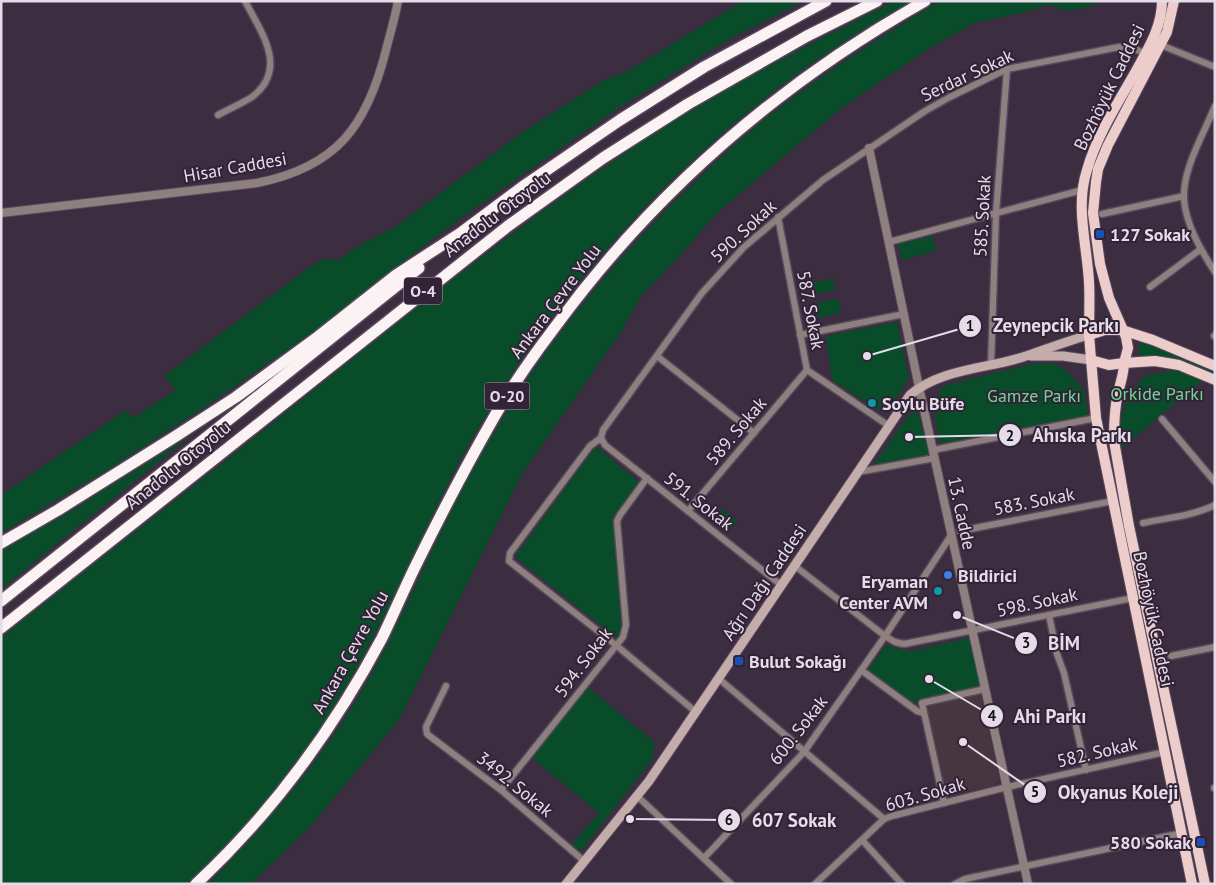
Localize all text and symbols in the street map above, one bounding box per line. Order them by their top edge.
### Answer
street label: Bozhöyük Caddesi [1068,20,1150,154]
street label: Serdar Sokak [917,43,1017,107]
street label: Hisar Caddesi [182,147,288,187]
street label: Anadolu Otoyolu [439,166,555,262]
street label: 585. Sokak [968,174,996,258]
street label: 590. Sokak [705,194,781,267]
place label: 127 Sokak [1110,223,1190,246]
marker: 127 Sokak [1094,228,1106,240]
street label: Ankara Çevre Yolu [504,239,606,363]
street label: 587. Sokak [792,268,830,352]
road number: O-4 [404,278,442,304]
callout: Zeynepcik Parkı [957,309,1129,343]
text: Zeynepcik Parkı [993,313,1119,337]
text: 1 [966,316,974,335]
road number: O-20 [484,382,530,410]
park label: Orkide Parkı [1110,382,1204,405]
park label: Gamze Parkı [987,384,1081,407]
street label: 589. Sokak [701,392,771,470]
place label: Soylu Büfe [882,392,964,415]
marker: Soylu Büfe [866,397,878,409]
street label: Anadolu Otoyolu [121,416,235,514]
callout: Ahıska Parkı [997,418,1142,452]
text: Ahıska Parkı [1032,423,1132,447]
text: 2 [1006,426,1014,445]
street label: 591. Sokak [660,467,739,536]
street label: 13. Cadde [943,474,981,552]
street label: 583. Sokak [992,482,1077,520]
street label: Ağrı Dağı Caddesi [717,519,811,645]
street label: Bozhöyük Caddesi [1128,549,1180,689]
place label: Bildirici [958,564,1017,587]
marker: Bildirici [942,569,954,581]
place label: Eryaman Center AVM [839,570,928,614]
street label: 598. Sokak [994,582,1080,622]
marker: Eryaman Center AVM [932,585,944,597]
street label: Ankara Çevre Yolu [307,586,393,718]
street label: 594. Sokak [549,622,617,702]
callout: BİM [1014,626,1090,660]
text: BİM [1048,631,1080,655]
text: 3 [1022,633,1030,652]
place label: Bulut Sokağı [749,650,847,673]
marker: Bulut Sokağı [733,655,745,667]
street label: 600. Sokak [764,690,833,769]
callout: Ahi Parkı [979,699,1097,733]
text: Ahi Parkı [1014,704,1086,728]
text: 4 [988,706,997,725]
street label: 582. Sokak [1054,731,1140,772]
street label: 3492. Sokak [472,746,558,822]
street label: 603. Sokak [882,772,968,816]
callout: Okyanus Koleji [1022,775,1188,809]
text: Okyanus Koleji [1058,780,1178,804]
text: 5 [1031,782,1039,801]
callout: 607 Sokak [717,803,847,837]
text: 607 Sokak [752,808,837,832]
text: 6 [725,810,733,829]
place label: 580 Sokak [1110,831,1191,854]
marker: 580 Sokak [1195,836,1207,848]

